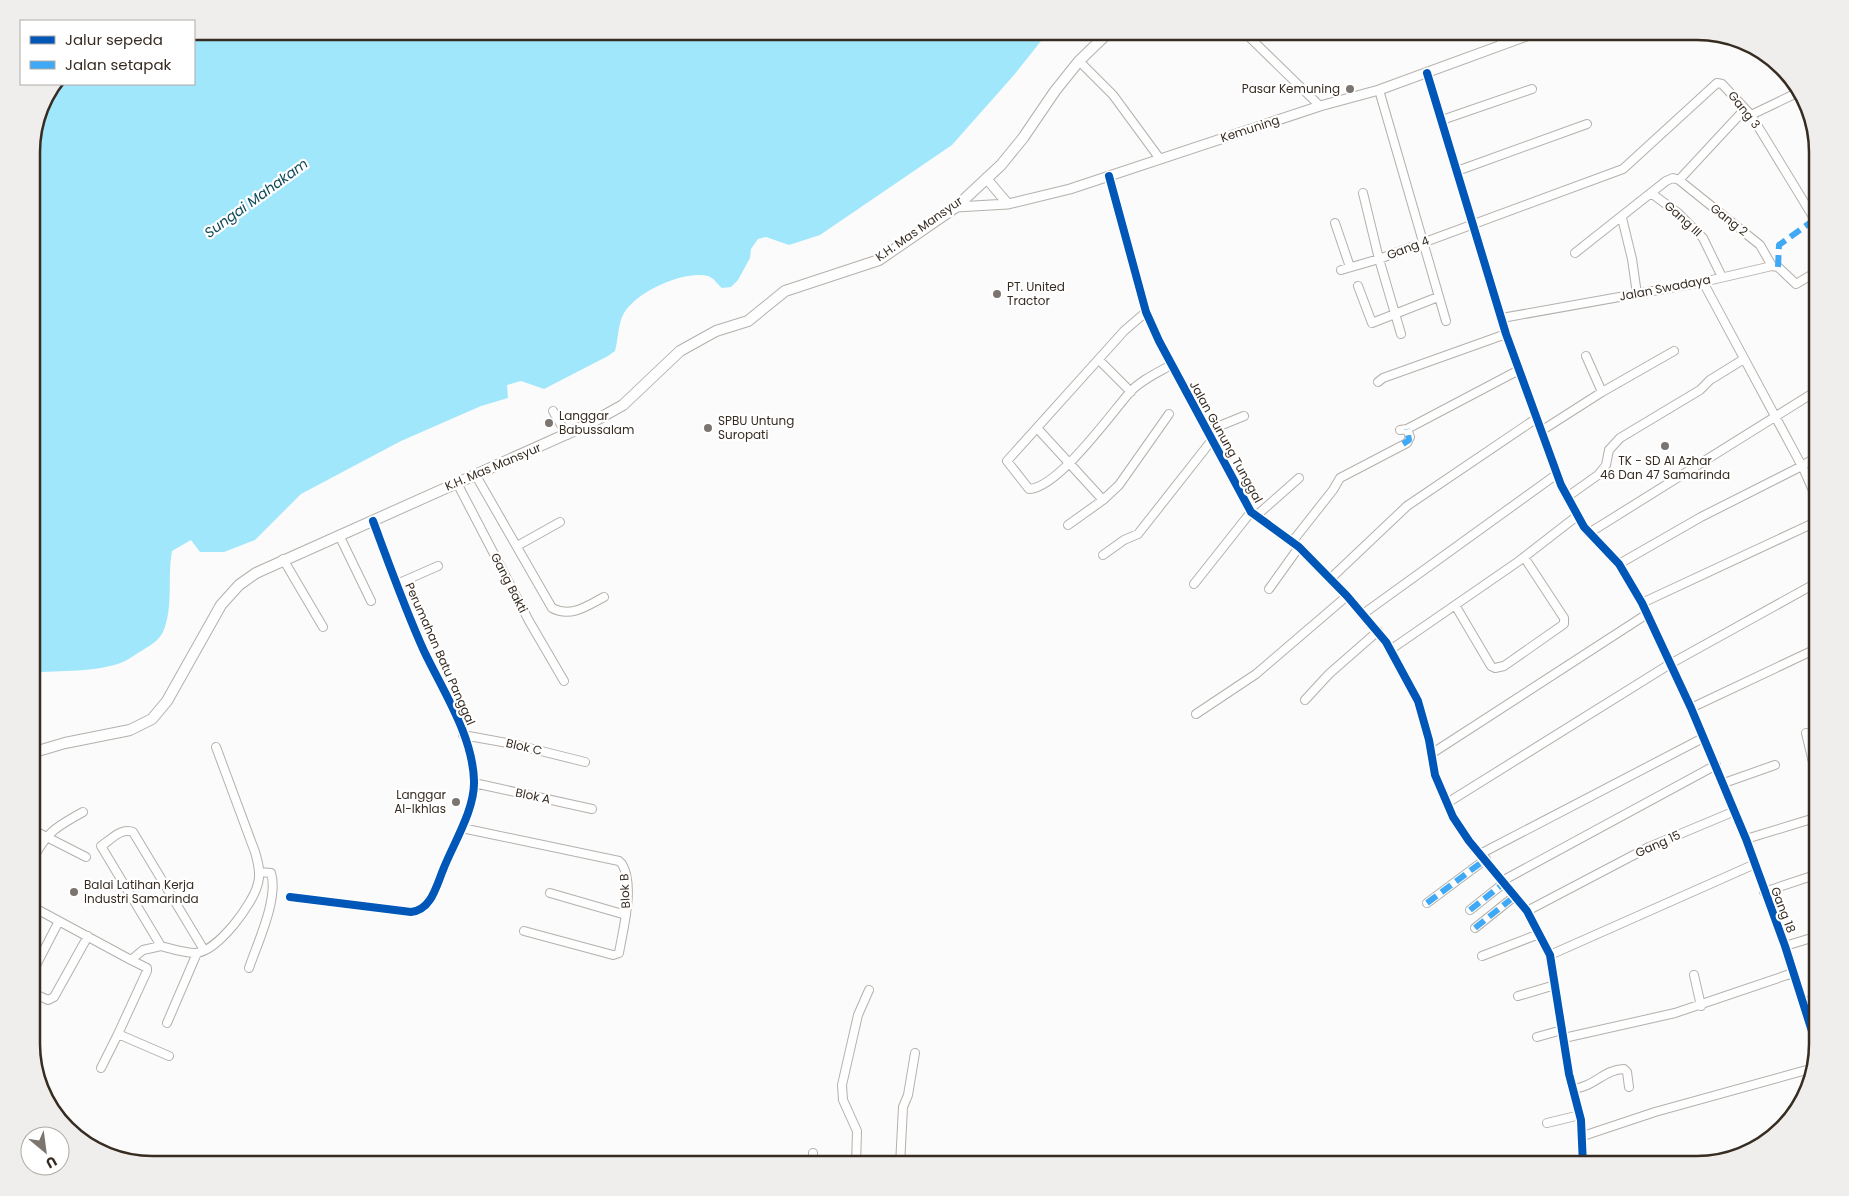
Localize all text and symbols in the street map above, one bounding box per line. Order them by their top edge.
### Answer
legend [20,20,195,85]
text: Jalur sepeda [65,29,163,50]
text: Jalan setapak [65,54,172,75]
place label: Pasar Kemuning [1242,80,1340,97]
marker: Pasar Kemuning [1344,83,1356,95]
street label: Gang 3 [1724,87,1764,132]
street label: Kemuning [1218,111,1282,146]
water label: Sungai Mahakam [200,154,312,242]
street label: K.H. Mas Mansyur [872,192,966,265]
street label: Gang III [1661,197,1706,240]
street label: Gang 2 [1707,200,1752,240]
street label: Gang 4 [1384,232,1432,263]
street label: Jalan Swadaya [1618,270,1712,305]
place label: PT. United Tractor [1007,278,1065,309]
marker: PT. United Tractor [991,288,1003,300]
street label: Jalan Gunung Tunggal [1186,378,1267,506]
place label: Langgar Babussalam [559,407,634,438]
place label: SPBU Untung Suropati [718,412,794,443]
marker: Langgar Babussalam [543,417,555,429]
marker: SPBU Untung Suropati [702,422,714,434]
street label: K.H. Mas Mansyur [442,438,544,494]
marker: TK - SD Al Azhar 46 Dan 47 Samarinda [1659,440,1671,452]
place label: TK - SD Al Azhar 46 Dan 47 Samarinda [1600,452,1730,483]
street label: Gang Bakti [487,550,532,616]
street label: Perumahan Batu Panggal [401,580,480,728]
street label: Blok C [504,734,544,759]
street label: Blok A [514,784,552,808]
place label: Langgar Al-Ikhlas [394,786,447,817]
marker: Langgar Al-Ikhlas [450,796,462,808]
street label: Gang 15 [1632,826,1683,861]
street label: Blok B [615,873,634,909]
place label: Balai Latihan Kerja Industri Samarinda [84,876,199,907]
street label: Gang 18 [1767,884,1800,935]
marker: Balai Latihan Kerja Industri Samarinda [68,886,80,898]
north arrow [20,1126,70,1176]
text: U [42,1151,60,1174]

